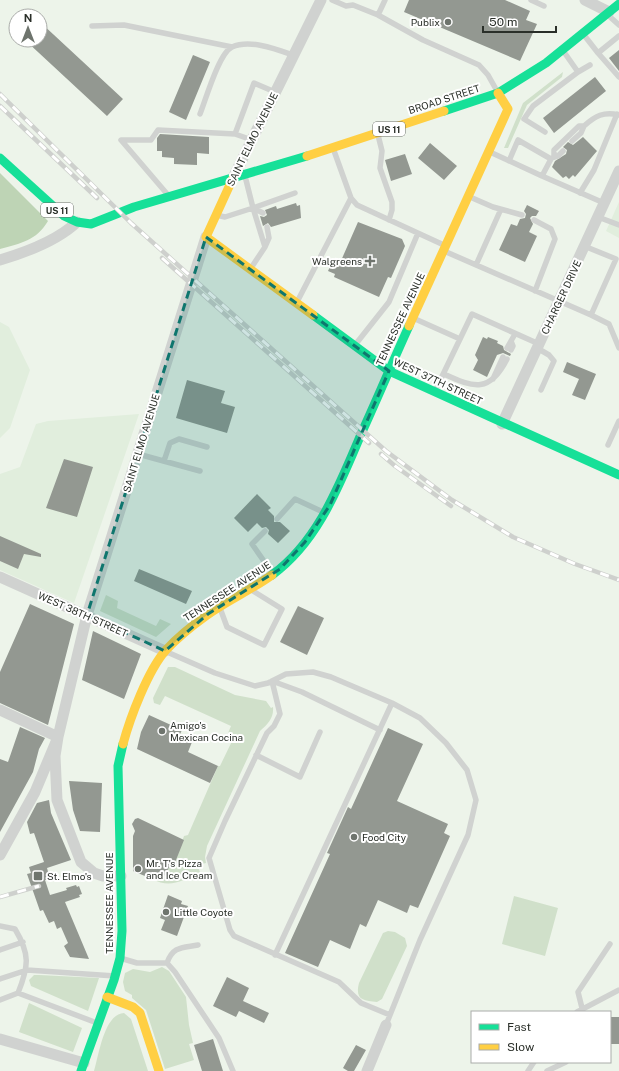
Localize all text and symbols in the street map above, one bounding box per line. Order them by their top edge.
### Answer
north arrow [8,8,48,48]
scale bar [483,8,556,34]
text: N [24,12,32,24]
text: 50 m [489,15,517,29]
place label: Publix [411,16,440,28]
marker: Publix [443,17,453,27]
street label: BROAD STREET [407,82,481,116]
street label: SAINT ELMO AVENUE [224,90,280,188]
road number: US 11 [373,122,405,136]
road number: US 11 [41,203,73,217]
place label: Walgreens [312,255,362,267]
marker: Walgreens [365,256,375,266]
street label: CHARGER DRIVE [539,258,583,336]
street label: TENNESSEE AVENUE [373,270,427,368]
street label: WEST 37TH STREET [392,355,484,407]
street label: SAINT ELMO AVENUE [120,392,162,494]
street label: TENNESSEE AVENUE [181,558,273,624]
street label: WEST 38TH STREET [36,589,130,639]
place label: Amigo's Mexican Cocina [170,719,243,743]
marker: Amigo's Mexican Cocina [157,726,167,736]
place label: Food City [362,831,407,843]
marker: Food City [349,832,359,842]
street label: TENNESSEE AVENUE [103,852,115,954]
place label: Mr. T's Pizza and Ice Cream [146,857,212,881]
marker: Mr. T's Pizza and Ice Cream [133,864,143,874]
marker: St. Elmo's [32,870,44,882]
place label: St. Elmo's [47,870,91,882]
place label: Little Coyote [174,906,233,918]
marker: Little Coyote [161,907,171,917]
legend [471,1011,611,1063]
text: Fast [507,1020,532,1034]
text: Slow [507,1040,535,1054]

